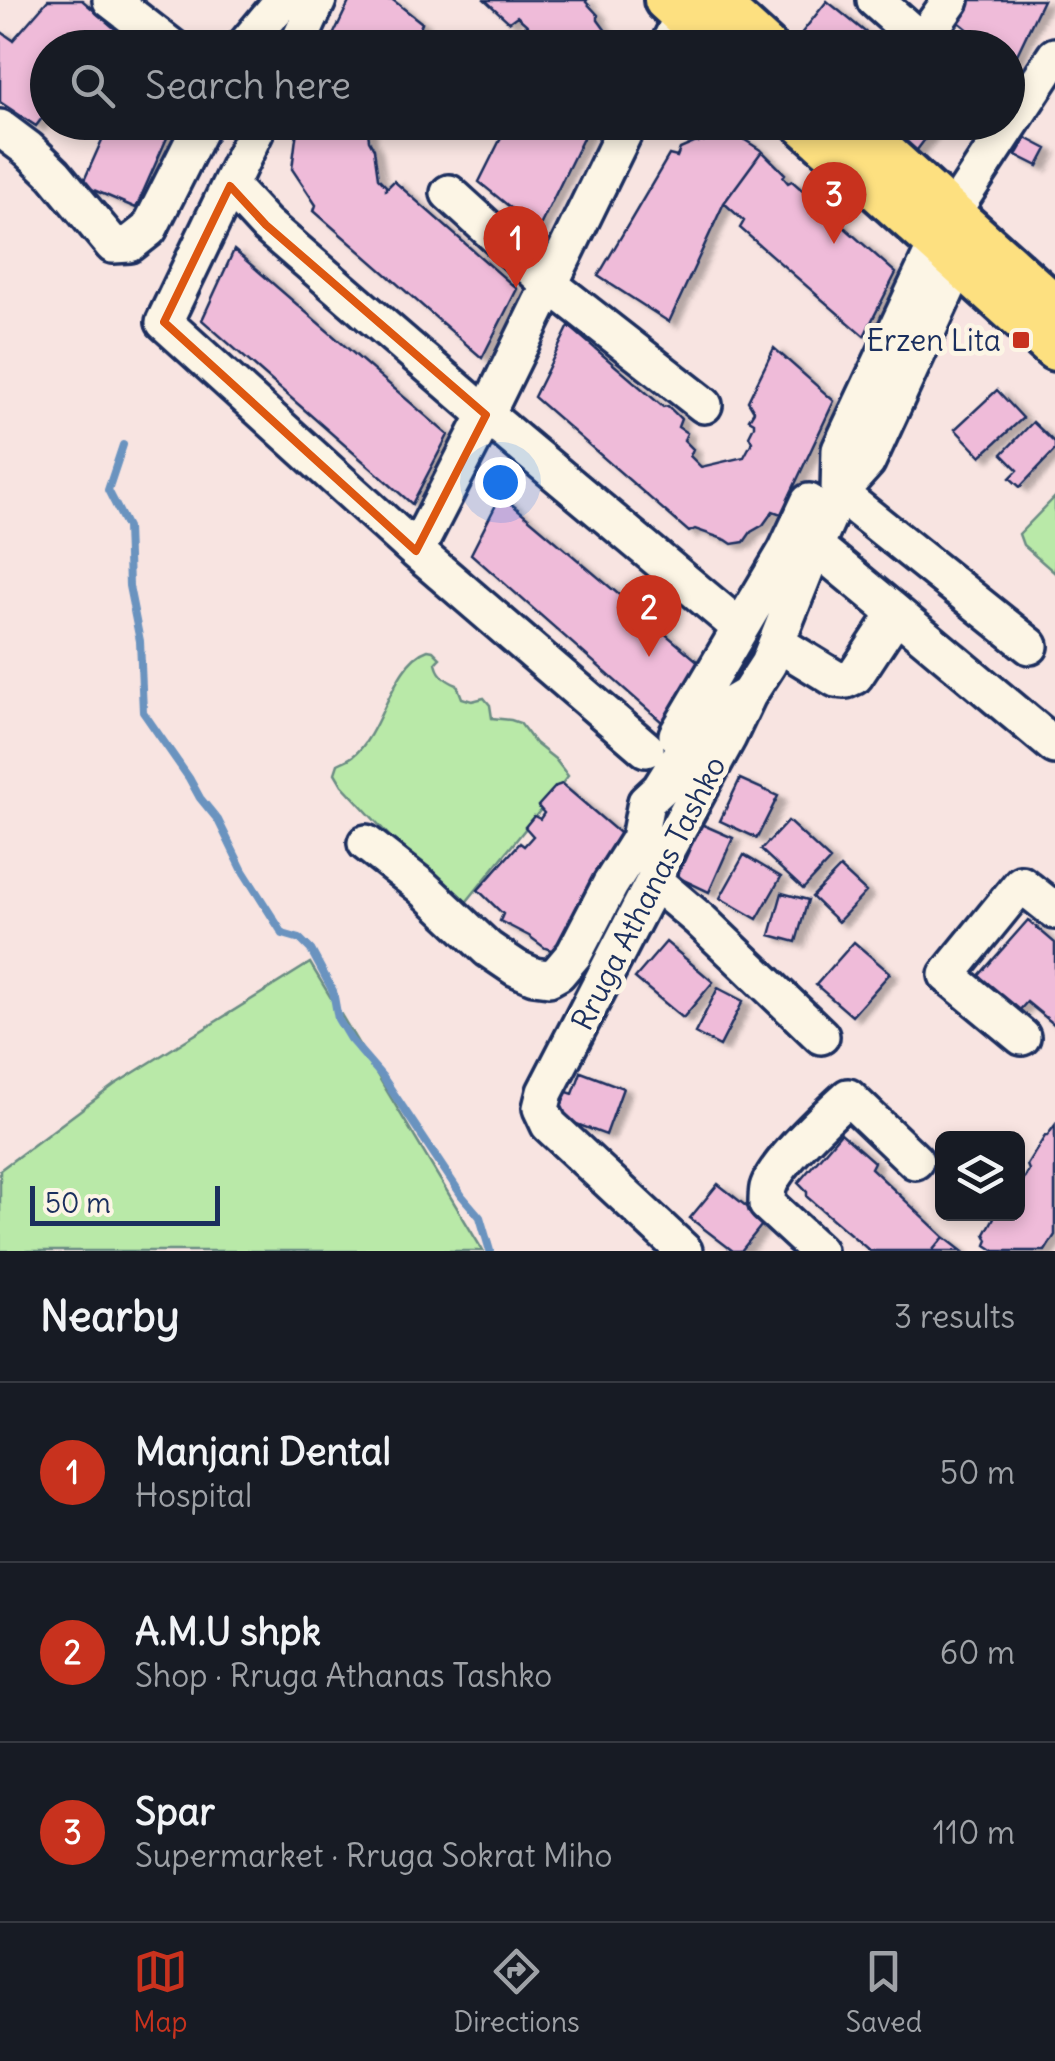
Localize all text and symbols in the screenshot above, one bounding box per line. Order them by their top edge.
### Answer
search box [30,30,1025,140]
icon: search [65,58,120,113]
text: Search here [145,62,351,109]
pin: 3 [802,162,866,244]
pin: 1 [484,206,548,288]
place label: Erzen Lita [867,321,1001,359]
marker: Erzen Lita [1010,329,1032,351]
your location [475,457,526,508]
pin: 2 [616,574,682,657]
street label: Rruga Athanas Tashko [562,750,734,1036]
map controls [935,1131,1025,1221]
button: layers [935,1131,1025,1221]
scale bar [30,1181,220,1226]
text: 50 m [45,1185,111,1221]
text: Nearby [40,1290,179,1342]
text: 3 results [894,1296,1015,1337]
text: Manjani Dental [135,1428,391,1475]
text: 1 [66,1452,79,1493]
text: 50 m [940,1452,1015,1493]
text: Hospital [135,1475,252,1516]
text: A.M.U shpk [135,1608,321,1655]
text: 2 [64,1632,81,1673]
text: 60 m [940,1632,1015,1673]
text: Shop · Rruga Athanas Tashko [135,1655,552,1696]
text: Spar [135,1788,215,1835]
text: 3 [63,1812,82,1853]
text: 110 m [933,1812,1015,1853]
text: Supermarket · Rruga Sokrat Miho [135,1835,612,1876]
tab: Map [133,1944,188,2040]
tab: Directions [453,1944,580,2040]
tab: Saved [845,1944,922,2040]

